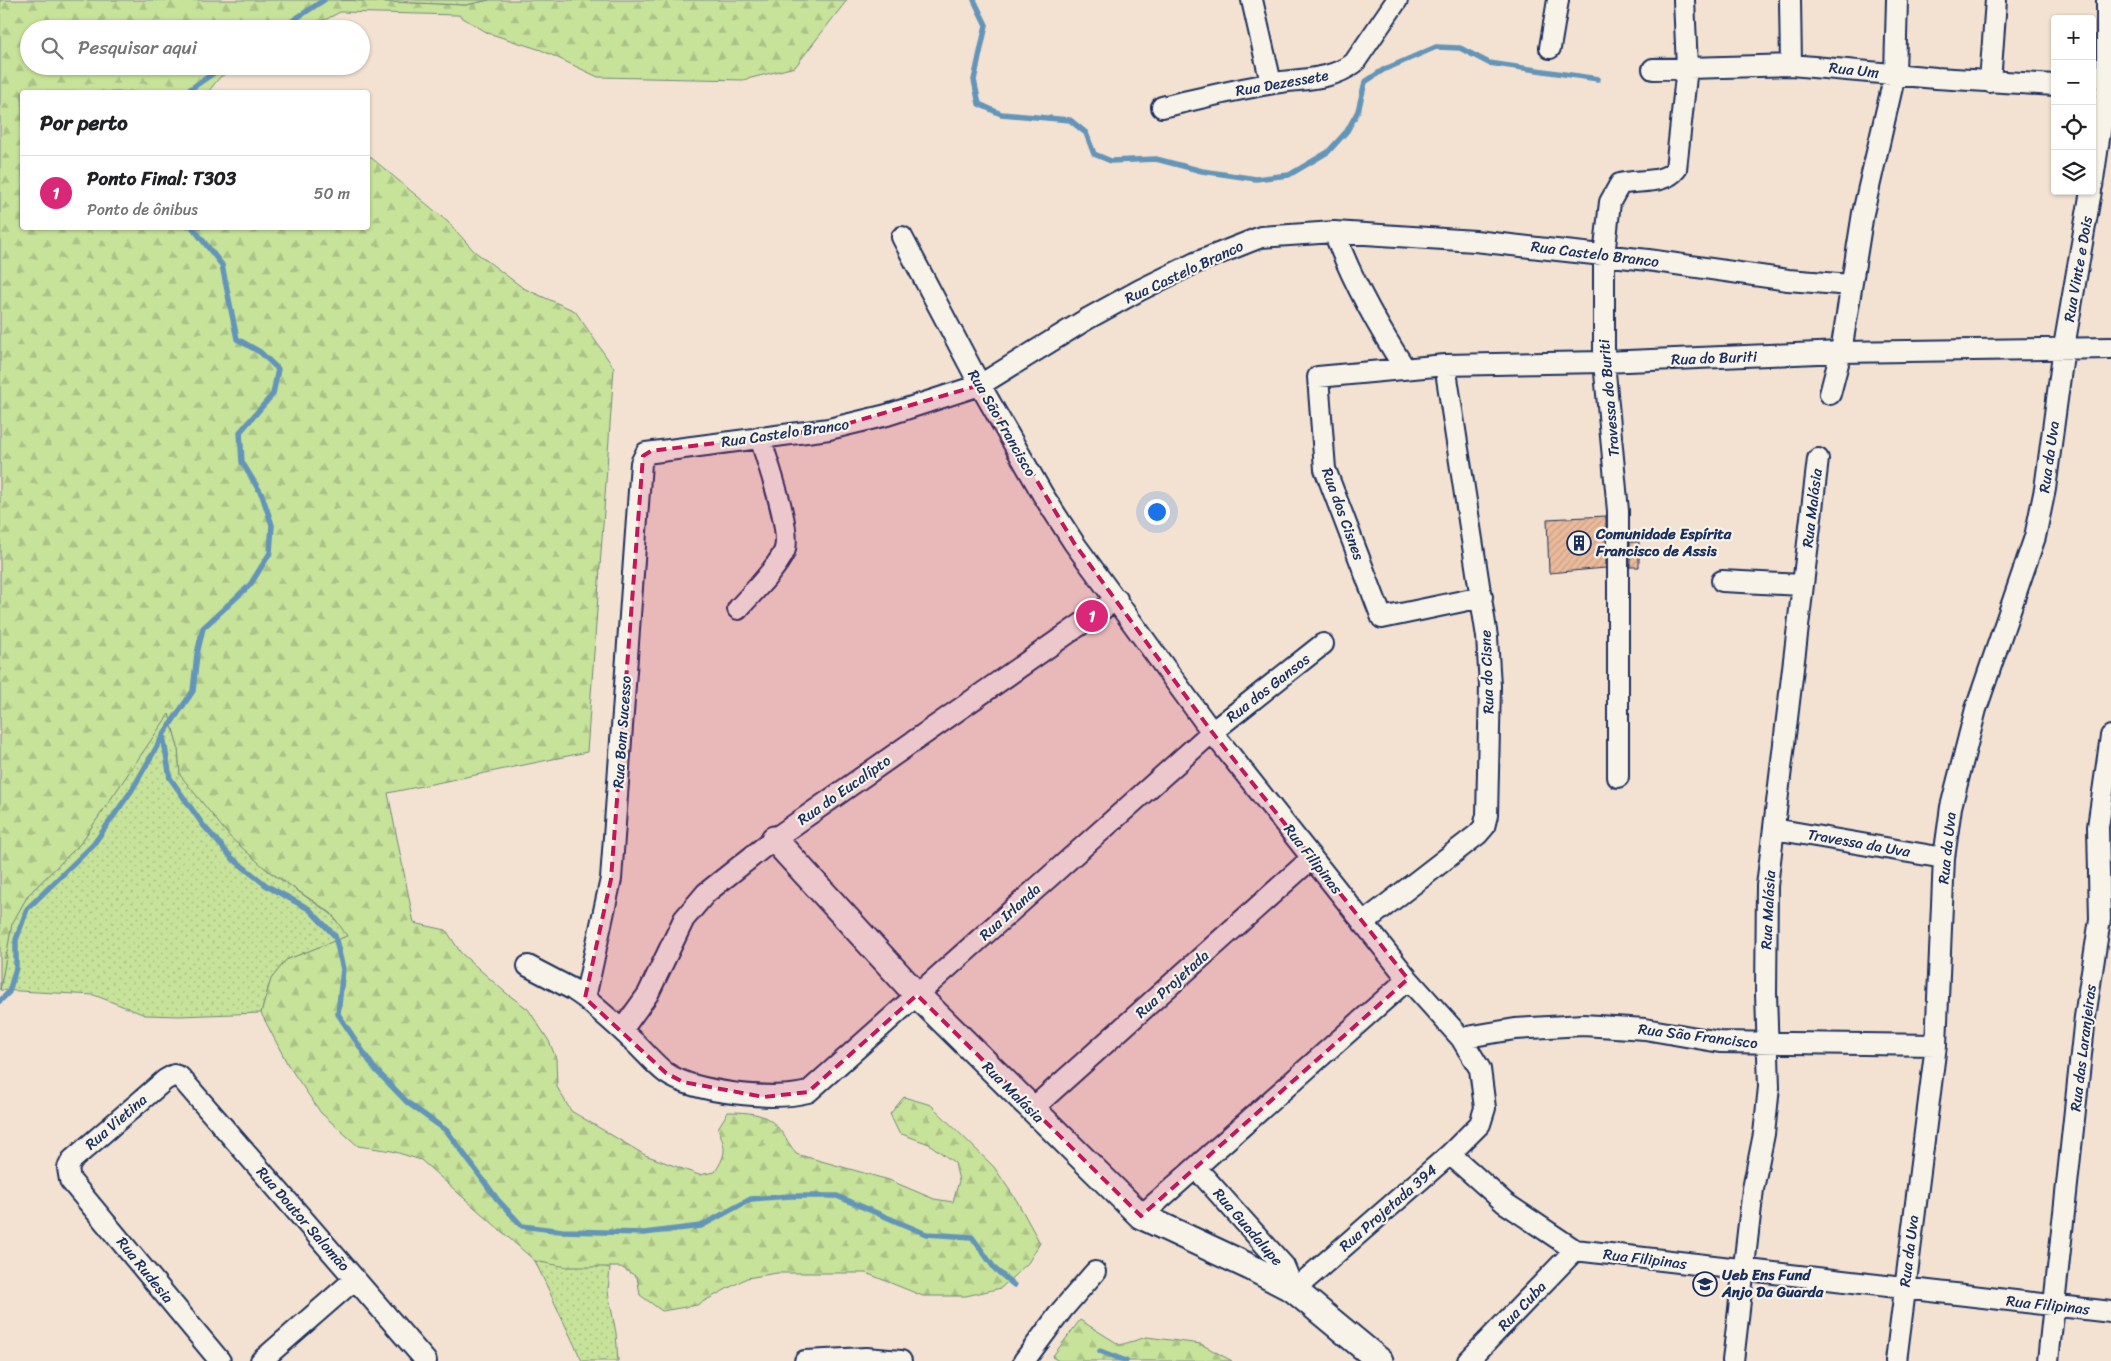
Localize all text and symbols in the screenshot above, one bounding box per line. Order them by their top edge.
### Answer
map controls [2051,15,2096,195]
button: + [2051,15,2096,60]
search box [20,20,370,75]
text: Pesquisar aqui [78,31,197,64]
icon: search [38,34,66,62]
street label: Rua Um [1828,54,1881,86]
button: − [2051,60,2096,105]
street label: Rua Dezessete [1233,62,1331,104]
text: Por perto [40,104,128,142]
button: locate [2051,105,2096,150]
button: layers [2051,150,2096,195]
text: Ponto Final: T303 [87,162,236,195]
text: 1 [53,179,59,208]
text: 50 m [314,179,350,208]
text: Ponto de ônibus [87,195,198,224]
street label: Rua Vinte e Dois [2056,214,2100,324]
street label: Rua Castelo Branco [1120,233,1248,311]
street label: Rua Castelo Branco [1530,233,1661,275]
street label: Travessa do Buriti [1591,337,1627,458]
street label: Rua do Buriti [1671,343,1758,372]
street label: Rua São Francisco [961,364,1044,482]
street label: Rua Castelo Branco [719,411,851,455]
street label: Rua da Uva [2031,419,2067,495]
street label: Rua dos Cisnes [1314,464,1372,564]
street label: Rua Malásia [1794,467,1830,549]
your location [1144,499,1170,525]
place label: Comunidade Espírita Francisco de Assis [1595,521,1732,564]
building icon: Comunidade Espírita Francisco de Assis [1566,530,1592,556]
pin: 1 [1076,597,1108,635]
street label: Rua do Cisne [1473,629,1501,714]
street label: Rua dos Gansos [1220,647,1316,729]
street label: Rua Bom Sucesso [605,674,639,789]
street label: Rua do Eucalípto [792,748,897,832]
street label: Rua da Uva [1930,810,1964,885]
street label: Rua Filipinas [1277,818,1349,900]
street label: Travessa da Uva [1806,821,1913,865]
street label: Rua Malásia [1753,869,1783,950]
street label: Rua Irlanda [973,877,1047,947]
street label: Rua Projetada [1129,943,1215,1025]
street label: Rua das Laranjeiras [2062,983,2104,1113]
street label: Rua São Francisco [1637,1016,1760,1056]
street label: Rua Malásia [976,1055,1051,1130]
street label: Rua Vietina [79,1087,153,1157]
street label: Rua Projetada 394 [1333,1158,1443,1258]
street label: Rua Doutor Salomão [250,1160,357,1278]
street label: Rua Guadalupe [1206,1182,1290,1272]
street label: Rua da Uva [1892,1213,1926,1288]
street label: Rua Rudesia [110,1231,181,1310]
street label: Rua Filipinas [1602,1241,1688,1277]
place label: Ueb Ens Fund Anjo Da Guarda [1721,1262,1824,1305]
school or university icon: Ueb Ens Fund Anjo Da Guarda [1692,1271,1718,1297]
street label: Rua Cuba [1491,1274,1553,1337]
street label: Rua Filipinas [2005,1288,2091,1322]

